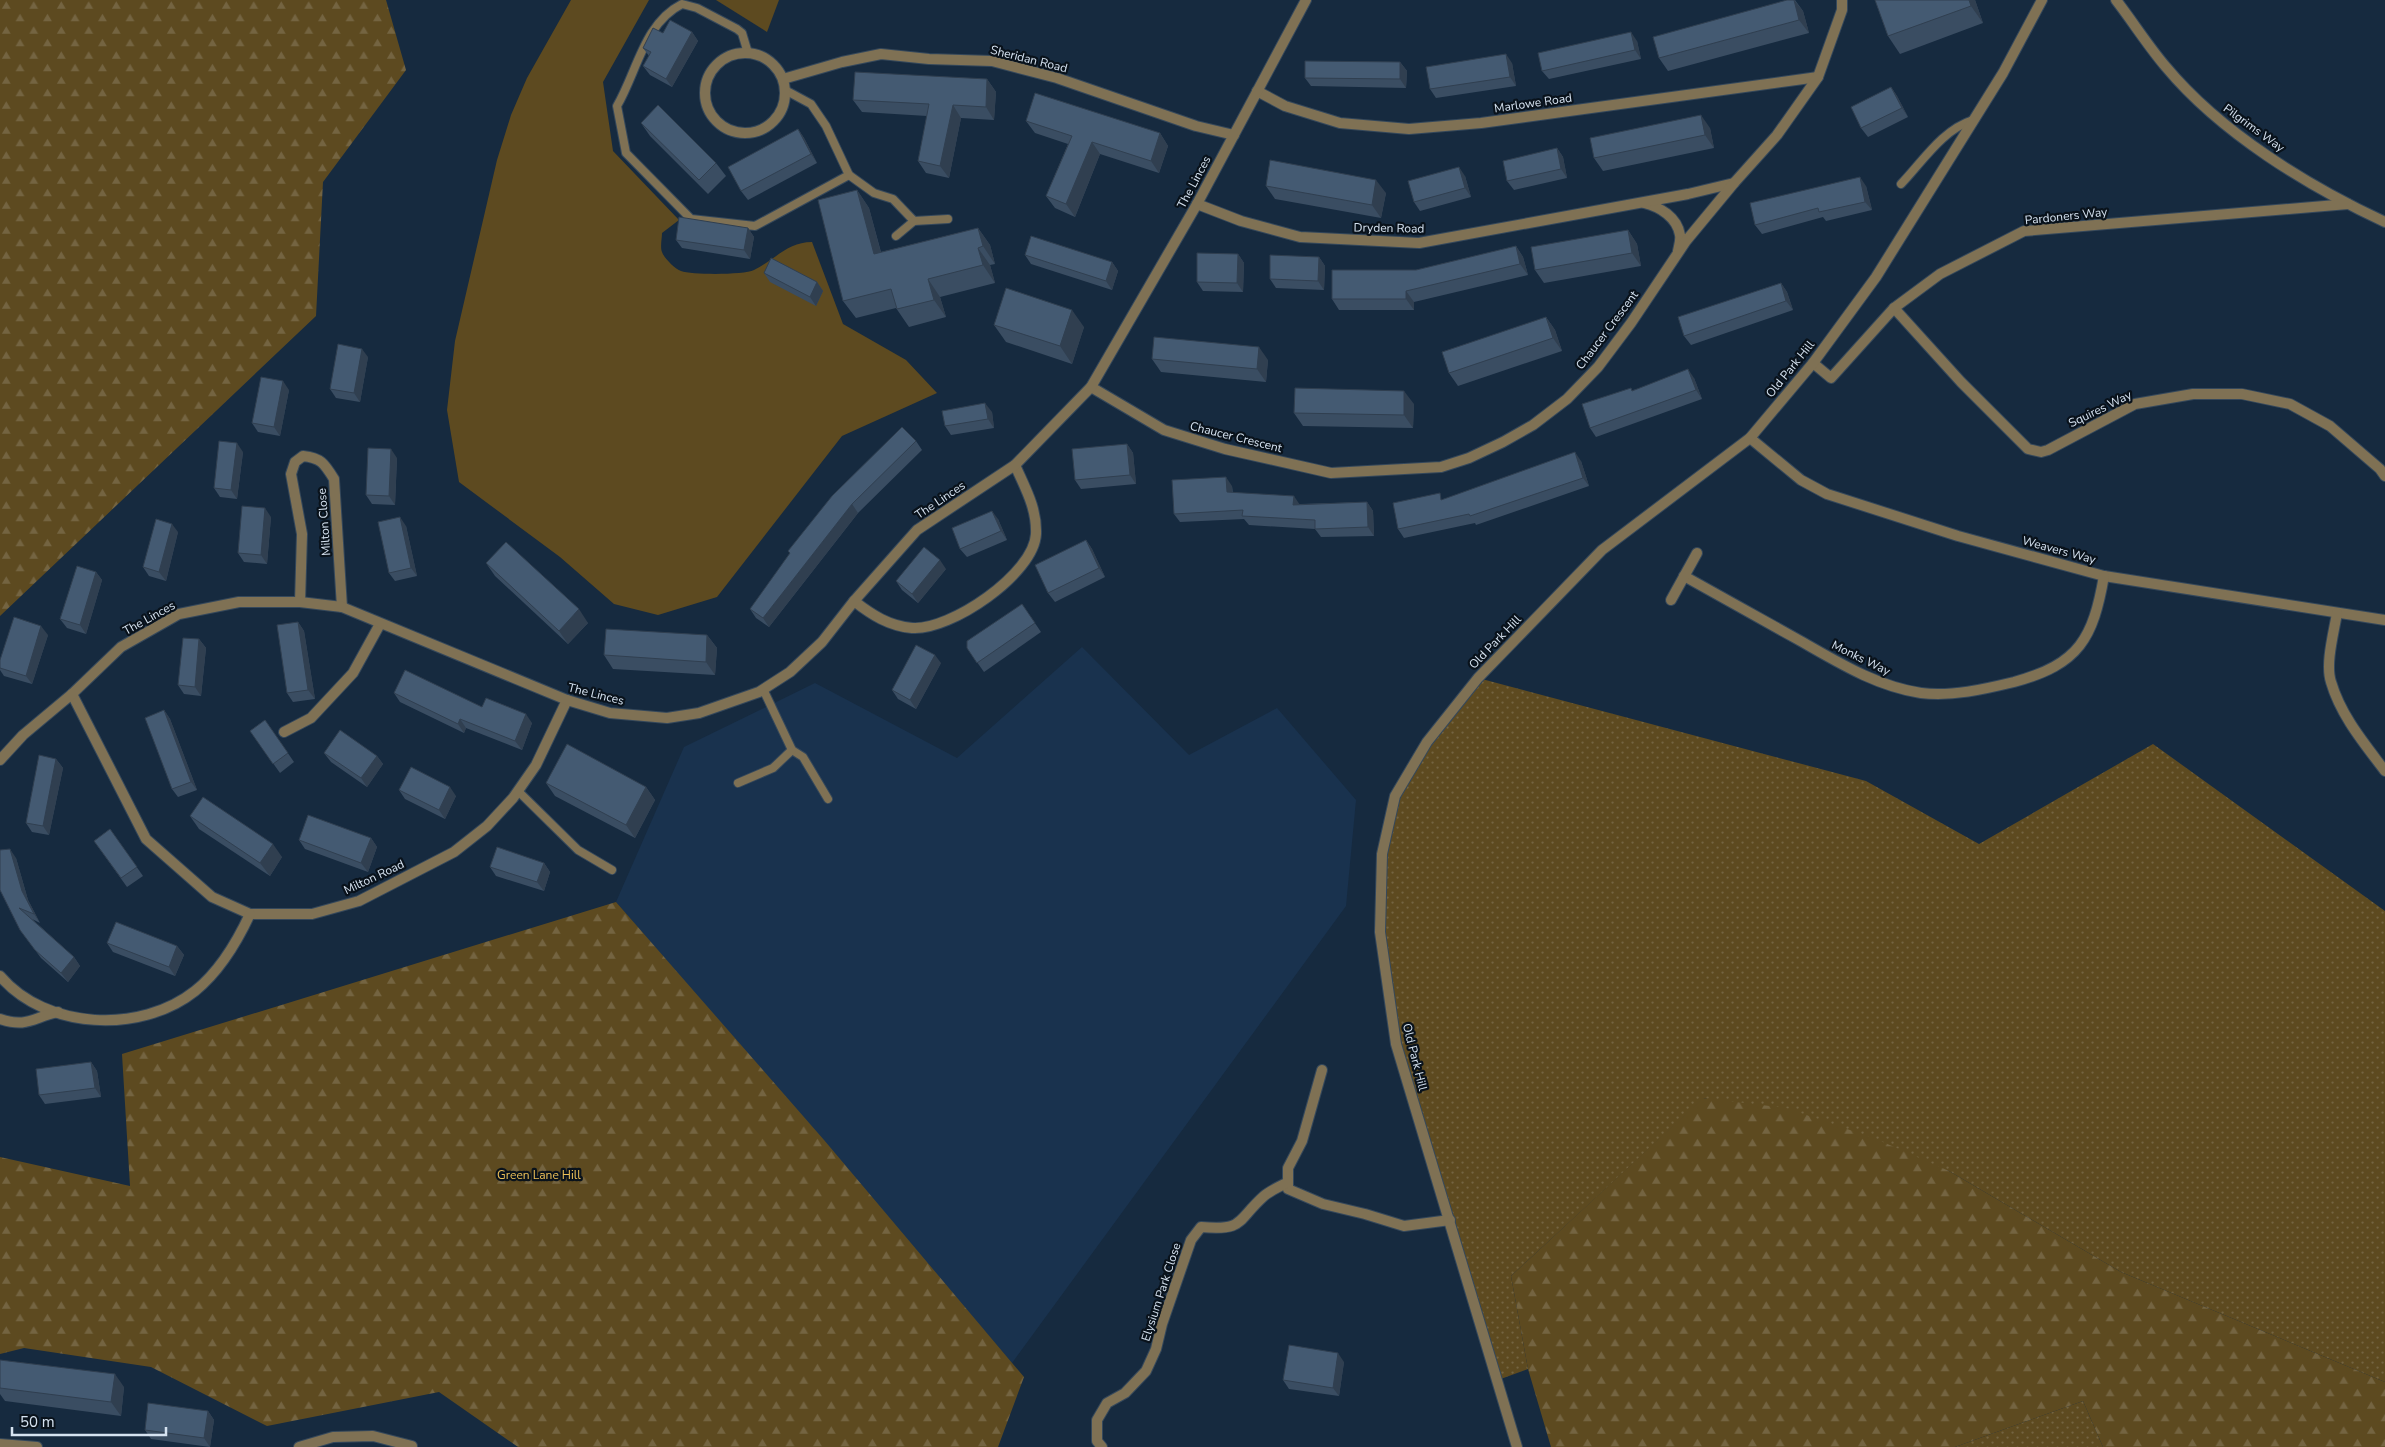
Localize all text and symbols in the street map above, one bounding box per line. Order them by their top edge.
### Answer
street label: Sheridan Road [989,42,1069,76]
street label: Marlowe Road [1493,90,1573,116]
street label: Pilgrims Way [2220,100,2289,156]
street label: The Linces [1174,153,1215,211]
street label: Pardoners Way [2024,204,2109,228]
street label: Dryden Road [1353,219,1425,237]
street label: Chaucer Crescent [1572,287,1642,373]
street label: Old Park Hill [1762,337,1818,401]
street label: Squires Way [2066,386,2135,431]
street label: Chaucer Crescent [1188,418,1285,456]
street label: The Linces [912,477,968,523]
street label: Milton Close [314,488,334,556]
street label: Weavers Way [2020,532,2098,568]
street label: The Linces [120,597,178,639]
street label: Old Park Hill [1465,611,1525,672]
street label: Monks Way [1829,637,1894,679]
street label: The Linces [566,679,626,709]
street label: Milton Road [341,856,407,898]
street label: Old Park Hill [1399,1022,1431,1093]
park label: Green Lane Hill [497,1167,581,1183]
street label: Elysium Park Close [1138,1241,1184,1343]
scale bar [12,1404,166,1436]
text: 50 m [20,1412,55,1432]

